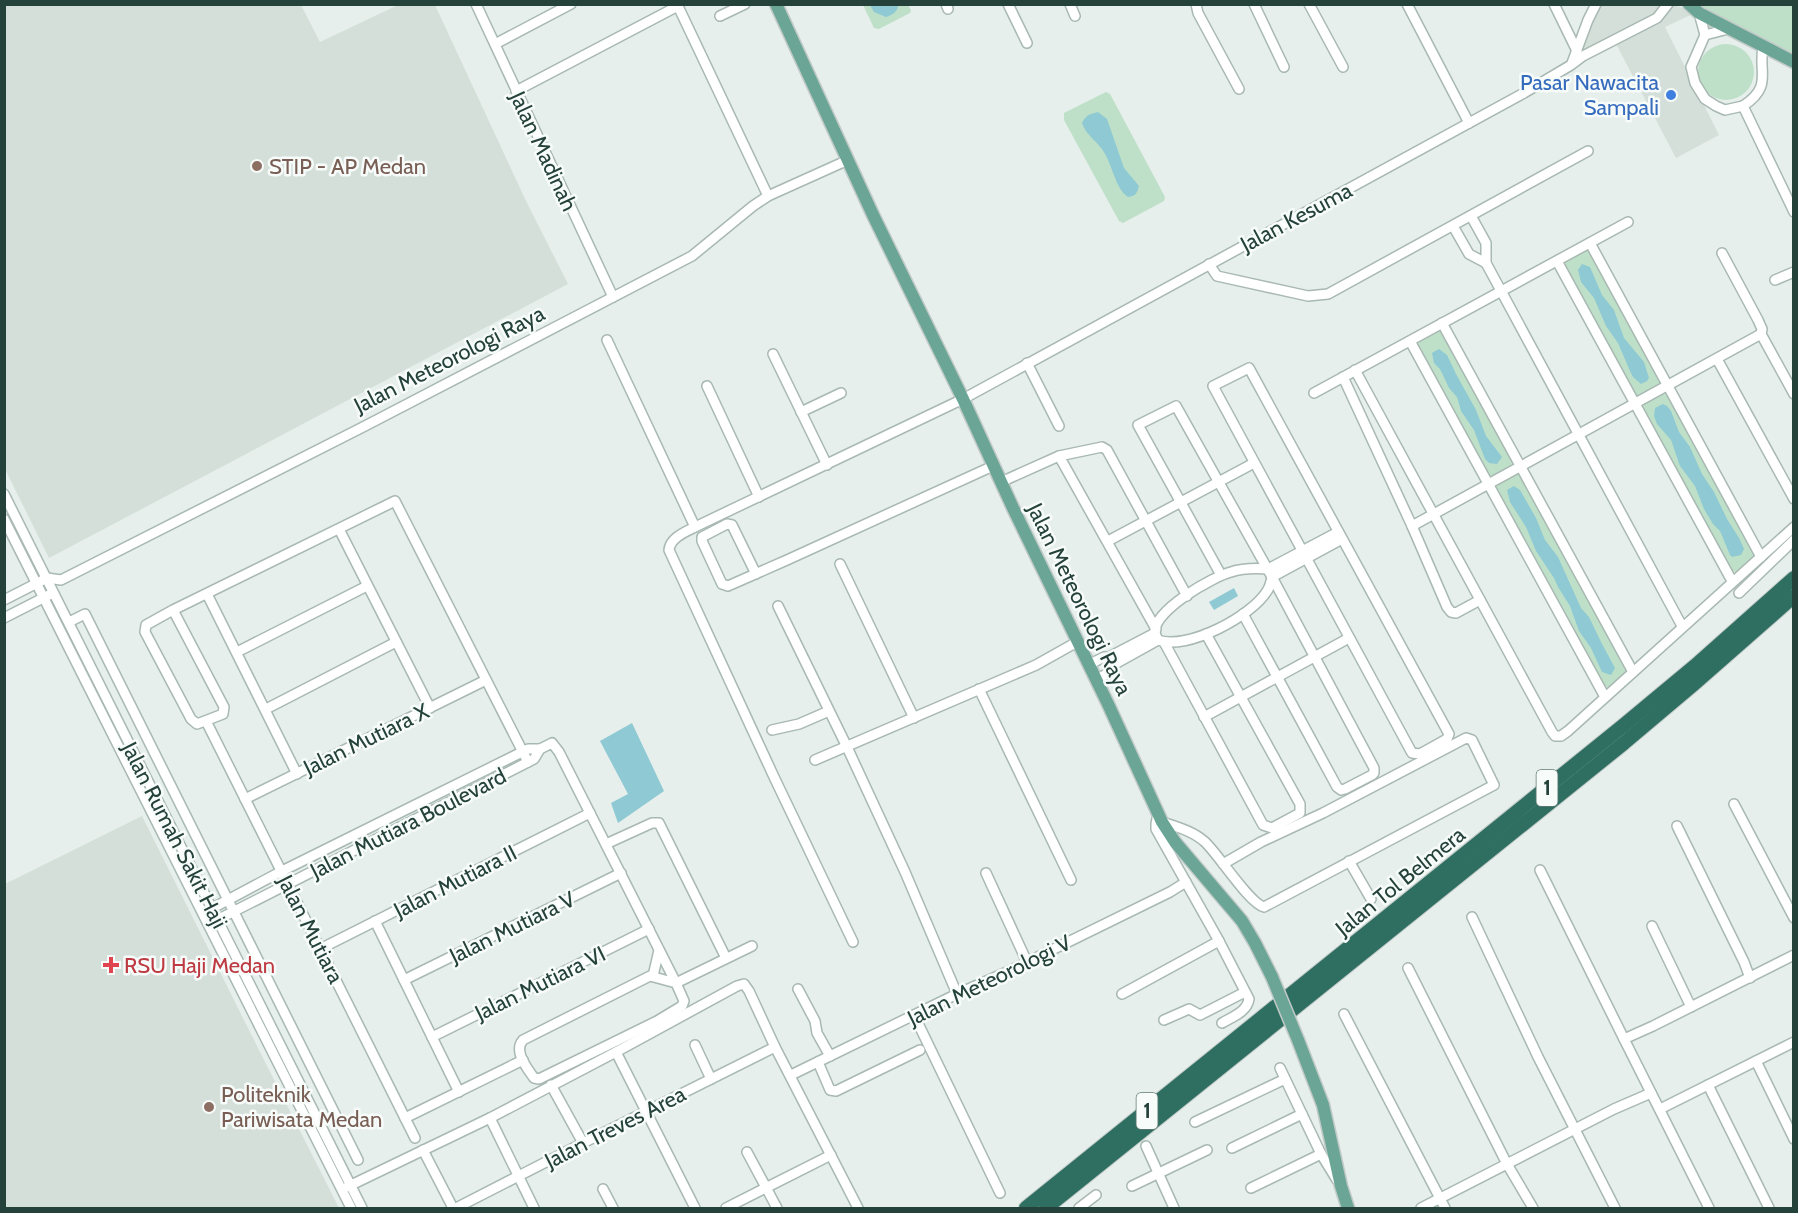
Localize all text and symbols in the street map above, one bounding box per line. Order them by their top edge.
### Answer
place label: Pasar Nawacita Sampali [1520,69,1659,121]
street label: Jalan Madinah [504,86,583,215]
marker: Pasar Nawacita Sampali [1664,88,1678,102]
place label: STIP - AP Medan [269,153,426,180]
marker: STIP - AP Medan [250,159,264,173]
street label: Jalan Kesuma [1235,177,1357,259]
street label: Jalan Meteorologi Raya [349,299,549,420]
street label: Jalan Meteorologi Raya [1021,498,1138,700]
street label: Jalan Mutiara X [298,697,433,782]
street label: Jalan Rumah Sakit Haji [115,737,233,933]
street label: Jalan Mutiara Boulevard [305,762,511,885]
road number: 1 [1536,770,1558,806]
street label: Jalan Tol Belmera [1329,821,1471,942]
street label: Jalan Mutiara II [388,839,521,924]
street label: Jalan Mutiara [271,870,350,988]
street label: Jalan Mutiara V [444,885,580,970]
street label: Jalan Meteorologi V [902,929,1076,1032]
street label: Jalan Mutiara VI [470,940,610,1027]
place label: RSU Haji Medan [124,952,275,979]
marker: RSU Haji Medan [102,956,120,974]
street label: Jalan Treves Area [539,1080,691,1175]
place label: Politeknik Pariwisata Medan [221,1081,382,1133]
road number: 1 [1136,1093,1158,1129]
marker: Politeknik Pariwisata Medan [202,1100,216,1114]

